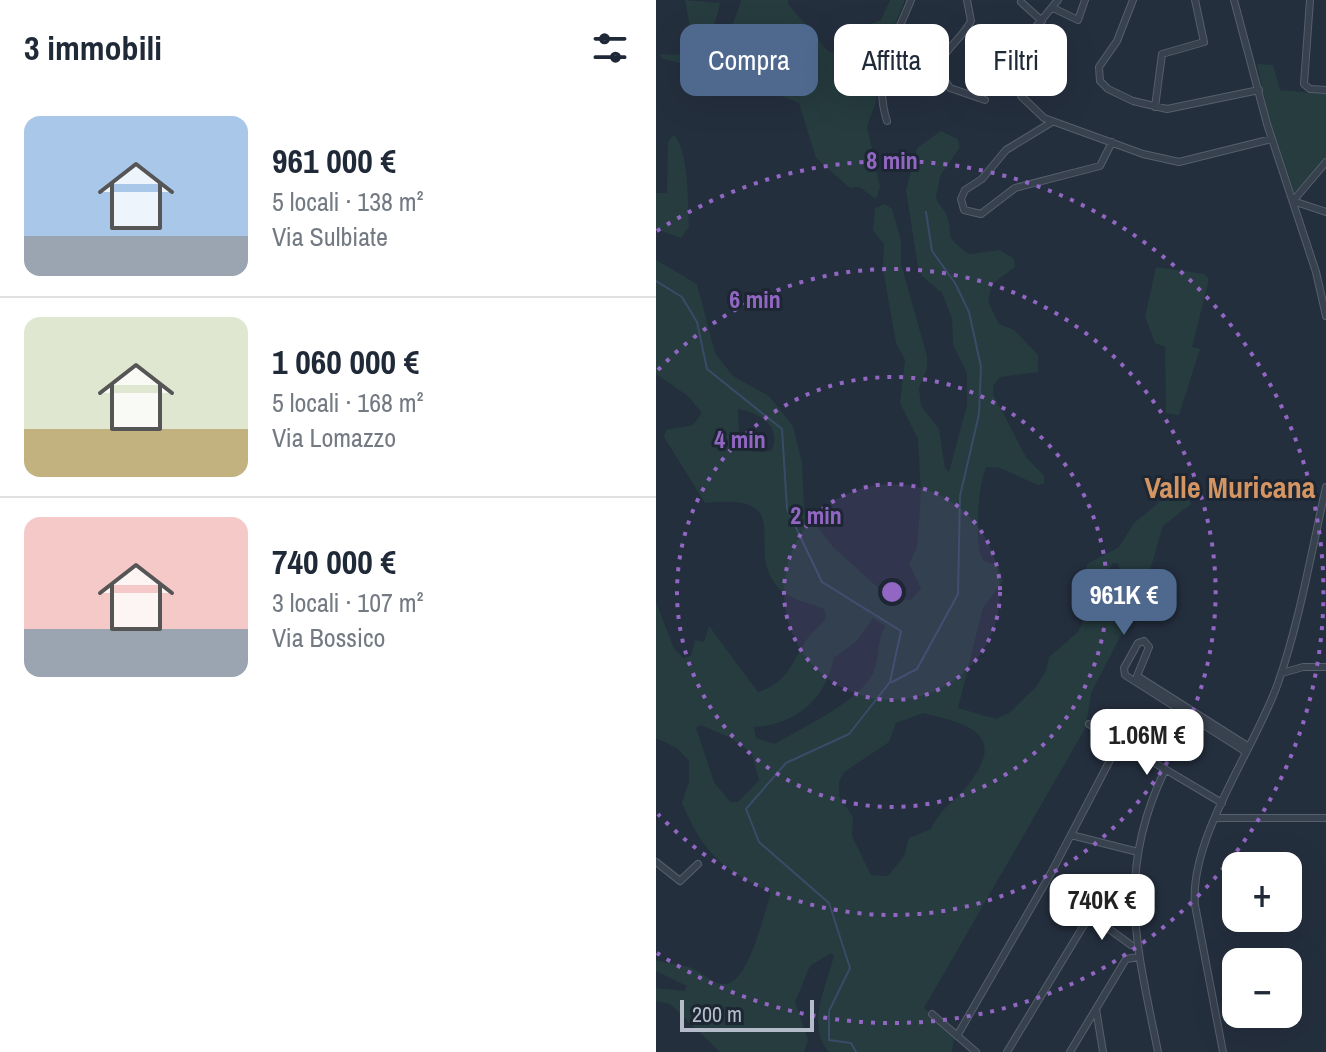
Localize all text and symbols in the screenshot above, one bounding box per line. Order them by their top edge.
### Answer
chip: Compra [680,24,818,96]
chip: Affitta [834,24,949,96]
chip: Filtri [965,24,1067,96]
text: 3 immobili [24,25,162,71]
icon: filters [588,26,632,70]
text: 961 000 € [272,138,396,184]
text: 8 min [866,144,918,176]
icon: home [88,148,184,244]
text: 5 locali · 138 m² [272,184,424,219]
text: Via Sulbiate [272,219,388,254]
text: 6 min [729,283,781,315]
text: 1 060 000 € [272,339,419,385]
icon: home [88,349,184,445]
text: 5 locali · 168 m² [272,385,424,420]
text: Via Lomazzo [272,420,396,455]
text: 4 min [714,423,766,455]
district label: Valle Muricana [1145,467,1316,507]
text: 2 min [790,499,842,531]
text: 740 000 € [272,539,396,585]
icon: home [88,549,184,645]
pin: 961K € [1059,569,1189,637]
text: 961K € [1090,577,1158,612]
centre of rings [878,578,906,606]
text: 3 locali · 107 m² [272,585,424,620]
text: Via Bossico [272,620,385,655]
pin: 1.06M € [1073,709,1221,777]
text: 1.06M € [1108,717,1186,752]
map controls [1222,852,1302,1028]
button: + [1222,852,1302,932]
pin: 740K € [1037,874,1167,942]
text: 740K € [1068,882,1136,917]
button: − [1222,948,1302,1028]
scale bar [680,996,814,1032]
text: 200 m [692,999,742,1029]

